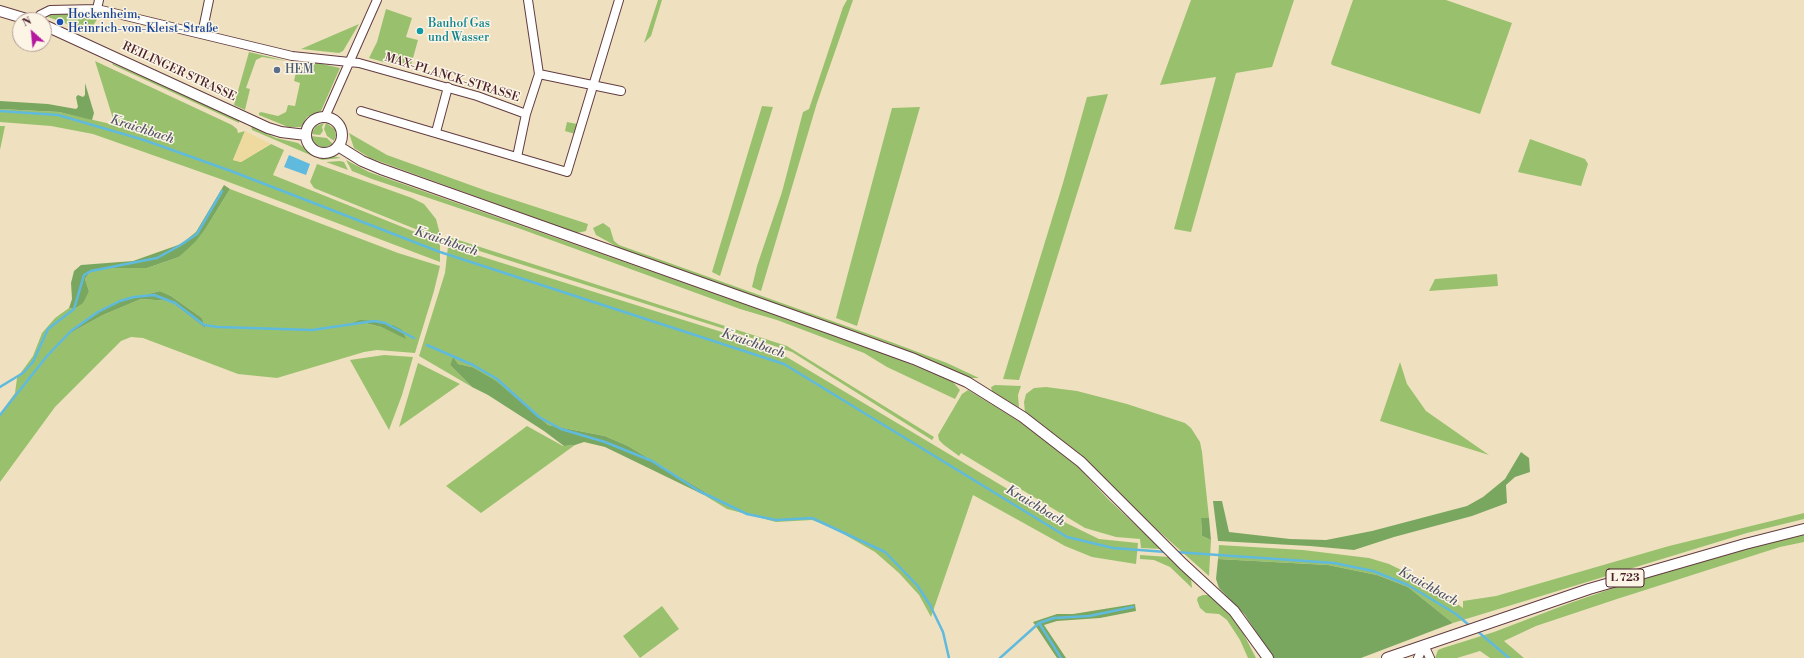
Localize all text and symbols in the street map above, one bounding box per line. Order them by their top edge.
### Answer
place label: Hockenheim, Heinrich-von-Kleist-Straße [68,8,218,36]
north arrow [12,12,52,52]
text: N [20,14,34,30]
marker: Hockenheim, Heinrich-von-Kleist-Straße [55,17,65,27]
place label: Bauhof Gas und Wasser [428,17,490,45]
marker: Bauhof Gas und Wasser [415,26,425,36]
street label: REILINGER STRASSE [120,39,238,105]
street label: MAX-PLANCK-STRASSE [383,51,521,105]
place label: HEM [285,63,314,77]
marker: HEM [272,65,282,75]
water label: Kraichbach [108,112,176,148]
water label: Kraichbach [412,224,480,260]
water label: Kraichbach [719,326,787,362]
water label: Kraichbach [1003,482,1067,530]
water label: Kraichbach [1395,564,1461,610]
road number: L 723 [1606,569,1644,587]

